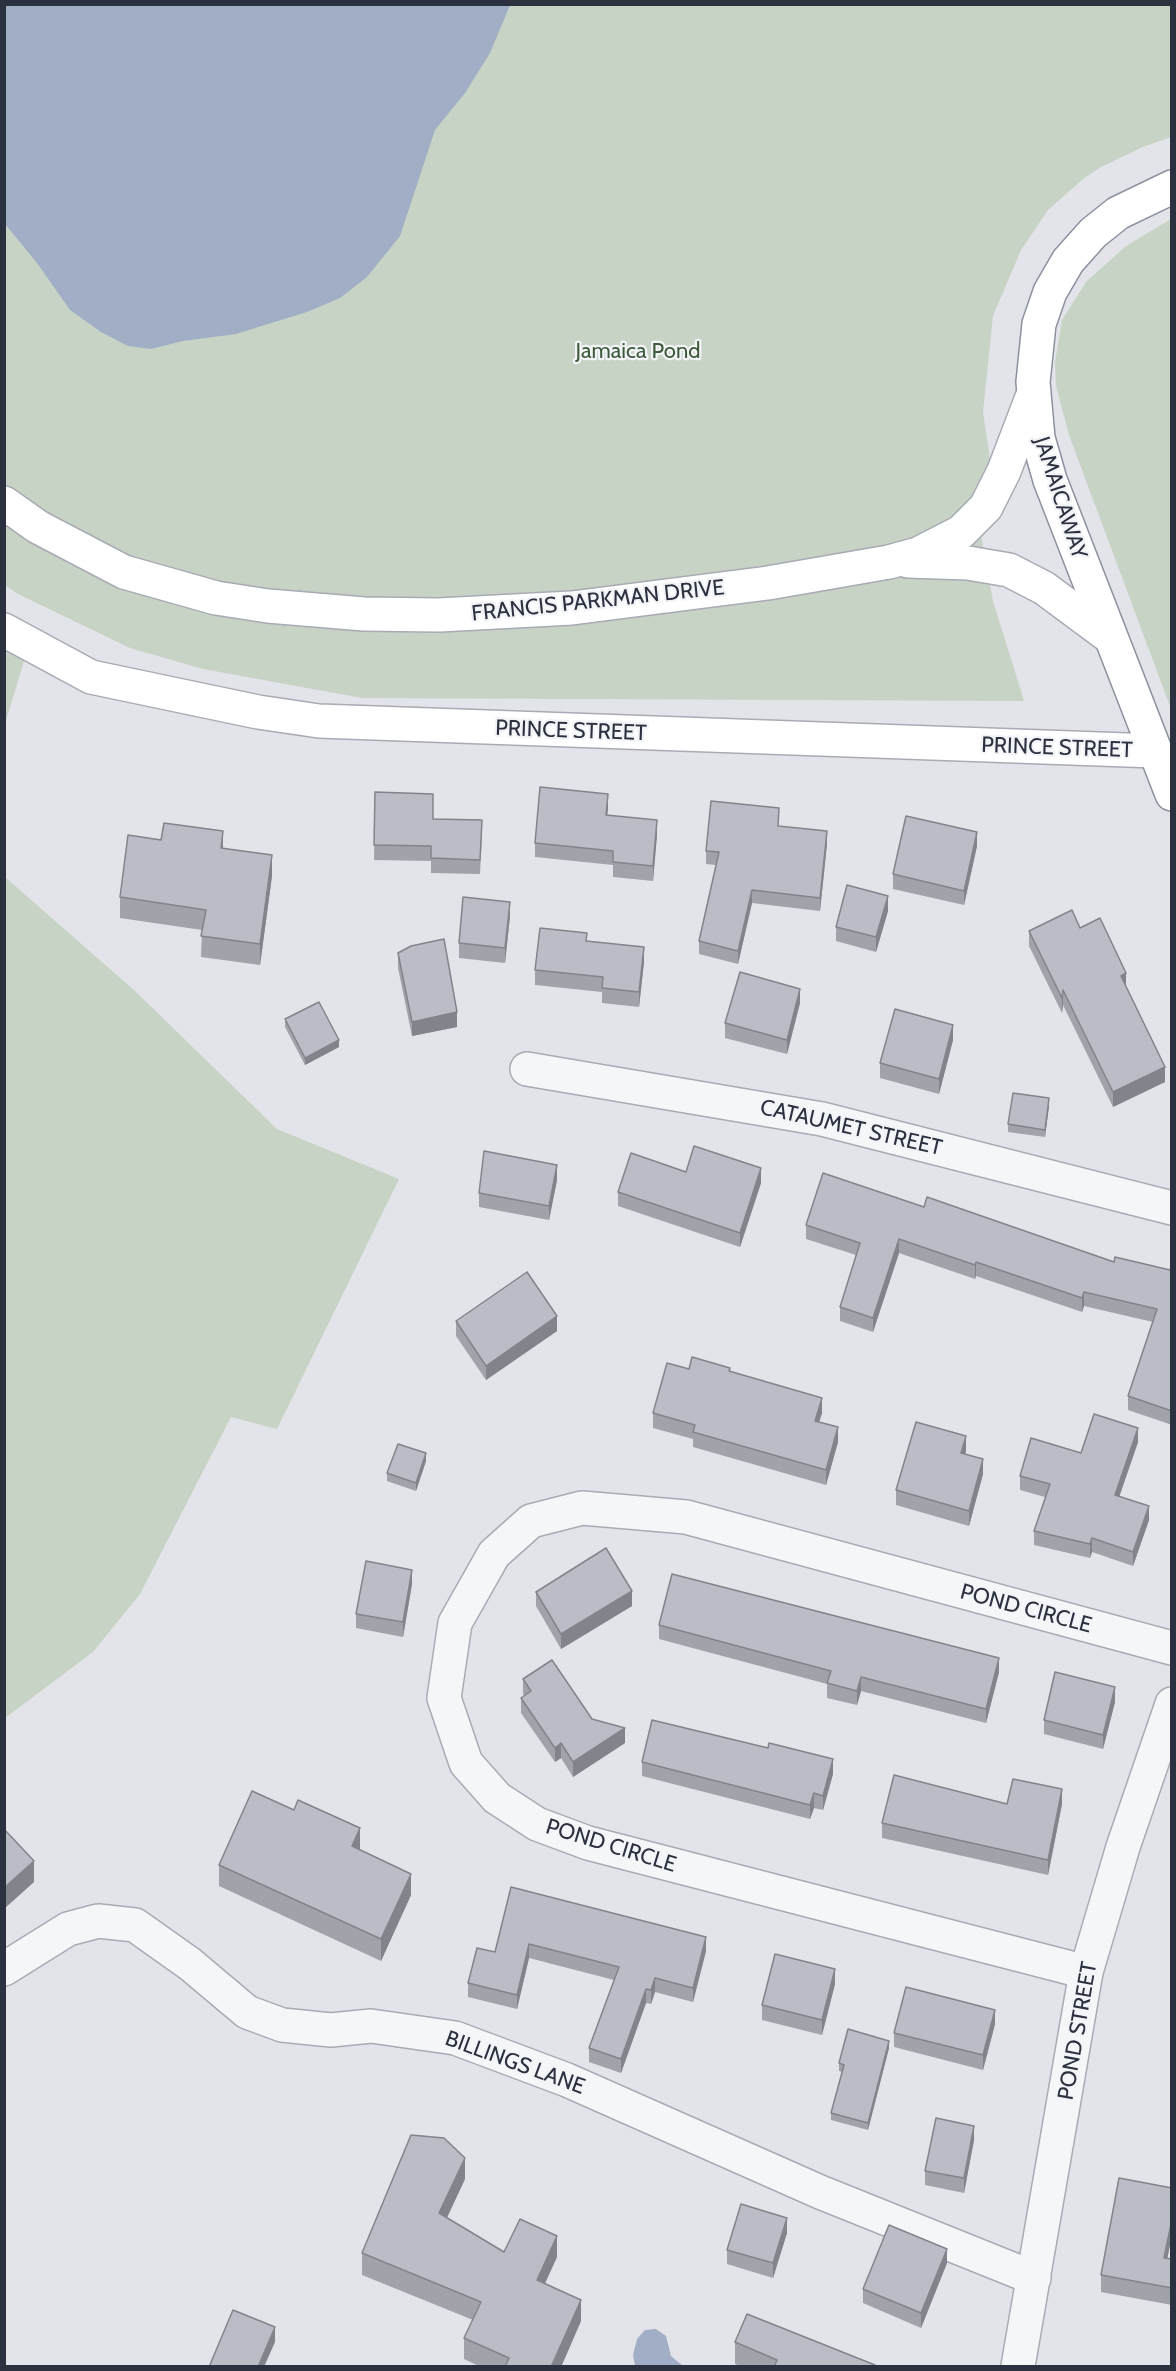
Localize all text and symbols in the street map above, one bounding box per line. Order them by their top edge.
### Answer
park label: Jamaica Pond [576,339,700,365]
street label: JAMAICAWAY [1028,433,1092,563]
street label: FRANCIS PARKMAN DRIVE [470,575,726,627]
street label: PRINCE STREET [495,715,647,747]
street label: PRINCE STREET [981,732,1133,764]
street label: CATAUMET STREET [757,1094,945,1162]
street label: POND CIRCLE [957,1579,1095,1639]
street label: POND CIRCLE [543,1814,679,1878]
street label: POND STREET [1053,1960,1103,2102]
street label: BILLINGS LANE [442,2026,588,2100]

